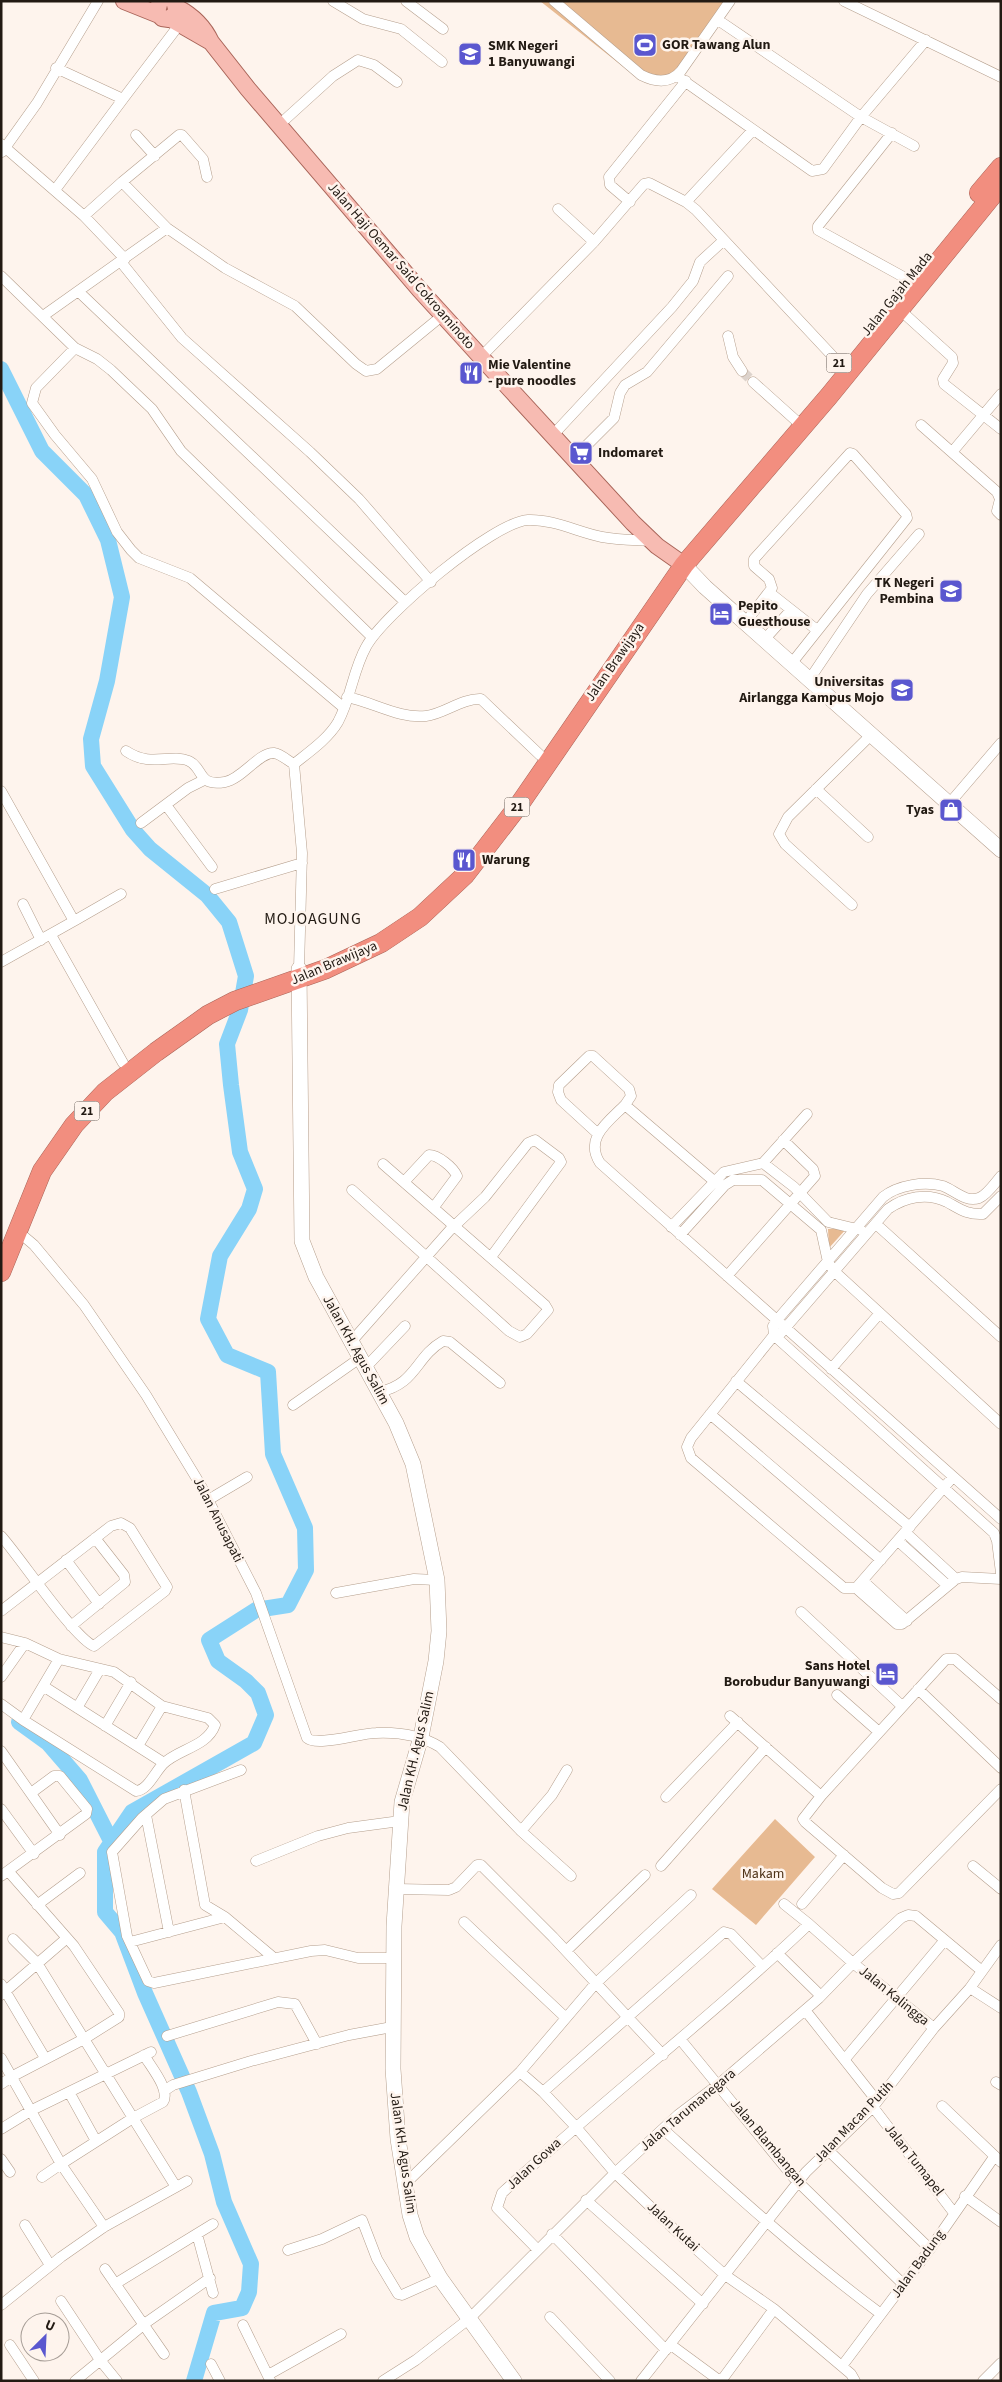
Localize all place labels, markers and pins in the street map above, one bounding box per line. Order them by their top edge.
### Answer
sports icon: GOR Tawang Alun [632,32,658,58]
place label: GOR Tawang Alun [662,35,771,55]
place label: SMK Negeri 1 Banyuwangi [488,36,575,72]
school or university icon: SMK Negeri 1 Banyuwangi [457,41,483,67]
place label: Mie Valentine - pure noodles [488,355,576,391]
restaurant icon: Mie Valentine - pure noodles [458,360,484,386]
supermarket icon: Indomaret [568,440,594,466]
place label: Indomaret [598,443,664,463]
place label: TK Negeri Pembina [874,573,934,609]
school or university icon: TK Negeri Pembina [938,578,964,604]
place label: Pepito Guesthouse [738,596,811,632]
hotel icon: Pepito Guesthouse [708,601,734,627]
place label: Universitas Airlangga Kampus Mojo [738,672,884,708]
school or university icon: Universitas Airlangga Kampus Mojo [889,677,915,703]
shop icon: Tyas [938,797,964,823]
place label: Tyas [906,800,934,820]
restaurant icon: Warung [451,847,477,873]
place label: Warung [482,850,530,870]
place label: Sans Hotel Borobudur Banyuwangi [724,1656,870,1692]
hotel icon: Sans Hotel Borobudur Banyuwangi [874,1661,900,1687]

